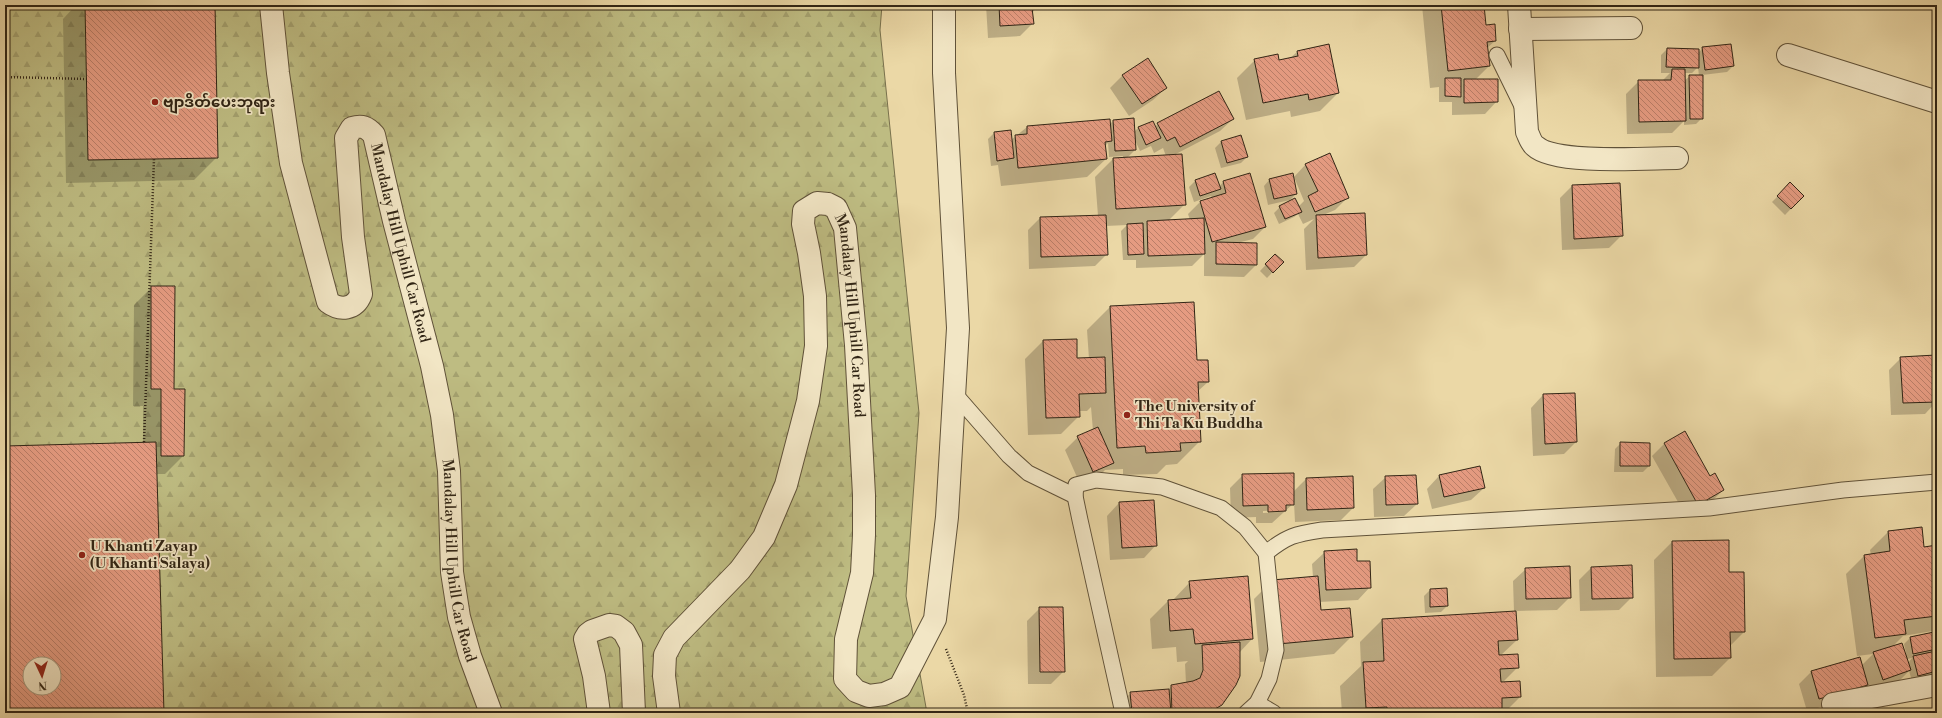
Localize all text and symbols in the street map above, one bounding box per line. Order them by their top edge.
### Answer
place label: ဗျာဒိတ်ပေးဘုရား [163,92,276,114]
marker: ဗျာဒိတ်ပေးဘုရား [150,97,160,107]
street label: Mandalay Hill Uphill Car Road [367,141,435,345]
street label: Mandalay Hill Uphill Car Road [830,211,869,419]
place label: The University of Thi Ta Ku Buddha [1135,397,1264,433]
marker: The University of Thi Ta Ku Buddha [1122,410,1132,420]
street label: Mandalay Hill Uphill Car Road [438,458,481,665]
place label: U Khanti Zayap (U Khanti Salaya) [90,537,210,573]
marker: U Khanti Zayap (U Khanti Salaya) [77,550,87,560]
north arrow [22,656,62,696]
text: N [38,678,47,692]

